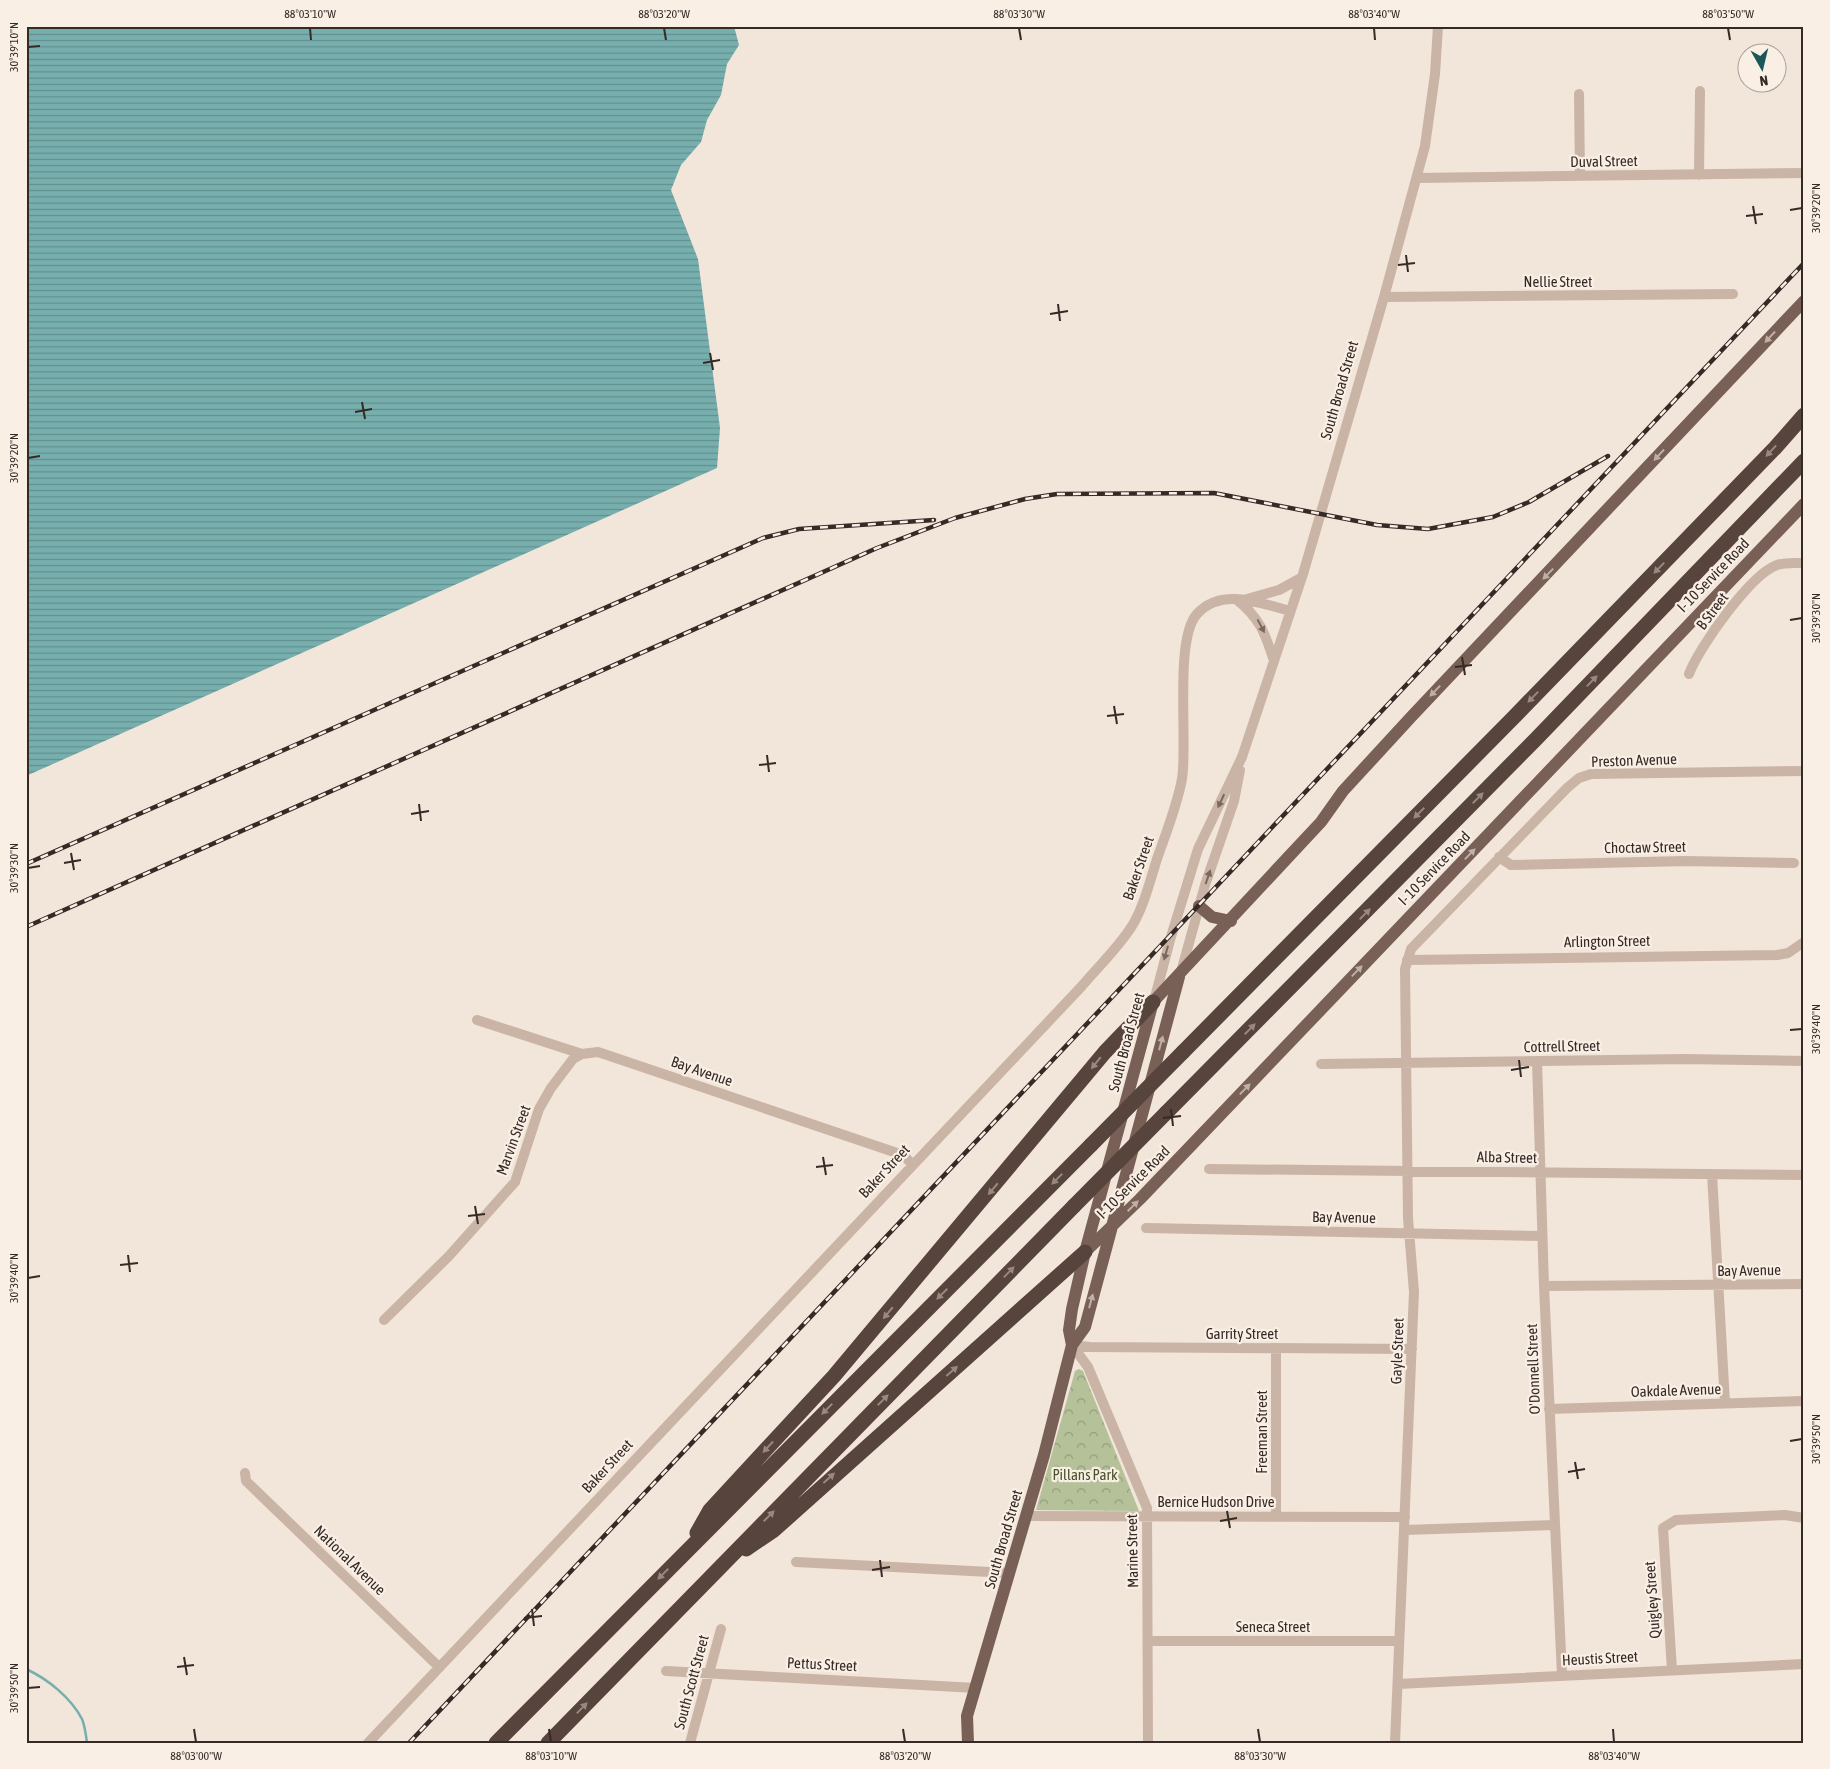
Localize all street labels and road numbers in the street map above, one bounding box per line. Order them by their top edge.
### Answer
street label: Duval Street [1570,152,1638,170]
street label: Nellie Street [1524,273,1592,290]
street label: South Broad Street [1317,339,1361,441]
street label: I- 10 Service Road [1674,535,1752,615]
street label: B Street [1693,589,1731,633]
street label: Preston Avenue [1591,750,1677,770]
street label: I- 10 Service Road [1395,828,1473,908]
street label: Baker Street [1119,834,1157,902]
street label: Choctaw Street [1604,838,1686,856]
street label: Arlington Street [1564,932,1650,950]
street label: South Broad Street [1105,991,1147,1093]
street label: Cottrell Street [1524,1037,1600,1055]
street label: Bay Avenue [669,1053,735,1089]
street label: Marvin Street [492,1103,534,1177]
street label: Baker Street [855,1141,913,1201]
street label: I- 10 Service Road [1093,1142,1173,1222]
street label: Alba Street [1477,1148,1537,1166]
street label: Bay Avenue [1312,1208,1376,1226]
street label: Bay Avenue [1717,1261,1781,1279]
street label: Gayle Street [1387,1317,1407,1385]
street label: O'Donnell Street [1523,1323,1543,1415]
street label: Garrity Street [1206,1325,1278,1342]
street label: Oakdale Avenue [1631,1380,1722,1400]
street label: Freeman Street [1253,1390,1270,1474]
street label: Baker Street [578,1436,636,1496]
street label: South Broad Street [981,1488,1025,1590]
street label: Bernice Hudson Drive [1157,1493,1275,1510]
street label: Marine Street [1123,1514,1141,1588]
street label: National Avenue [311,1522,389,1598]
street label: Quigley Street [1641,1561,1663,1639]
street label: Seneca Street [1236,1618,1310,1635]
street label: South Scott Street [670,1633,712,1731]
street label: Heustis Street [1562,1648,1638,1668]
street label: Pettus Street [787,1654,857,1674]

